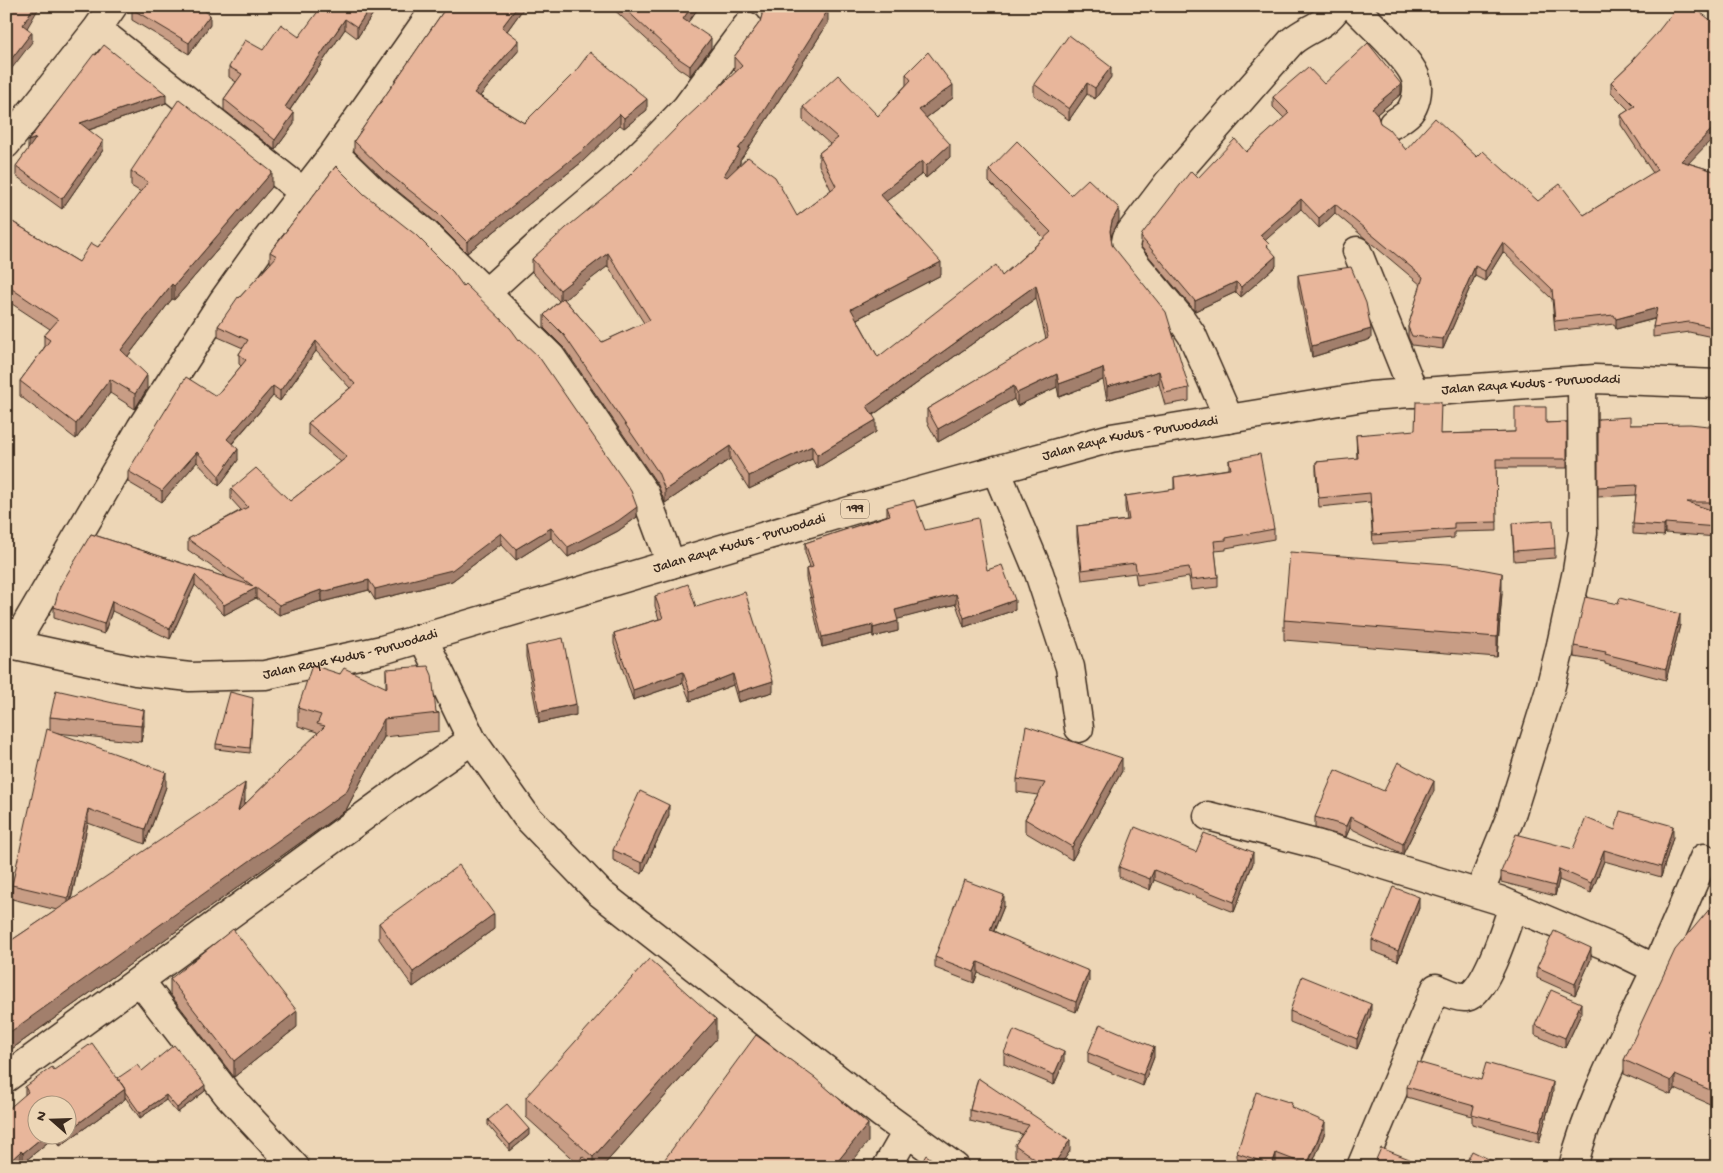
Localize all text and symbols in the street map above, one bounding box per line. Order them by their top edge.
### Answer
street label: Jalan Raya Kudus - Purwodadi [1441,370,1621,399]
street label: Jalan Raya Kudus - Purwodadi [1041,412,1219,465]
road number: 199 [841,499,869,518]
street label: Jalan Raya Kudus - Purwodadi [651,510,828,577]
street label: Jalan Raya Kudus - Purwodadi [261,625,440,684]
north arrow [28,1096,78,1146]
text: N [33,1109,52,1124]

